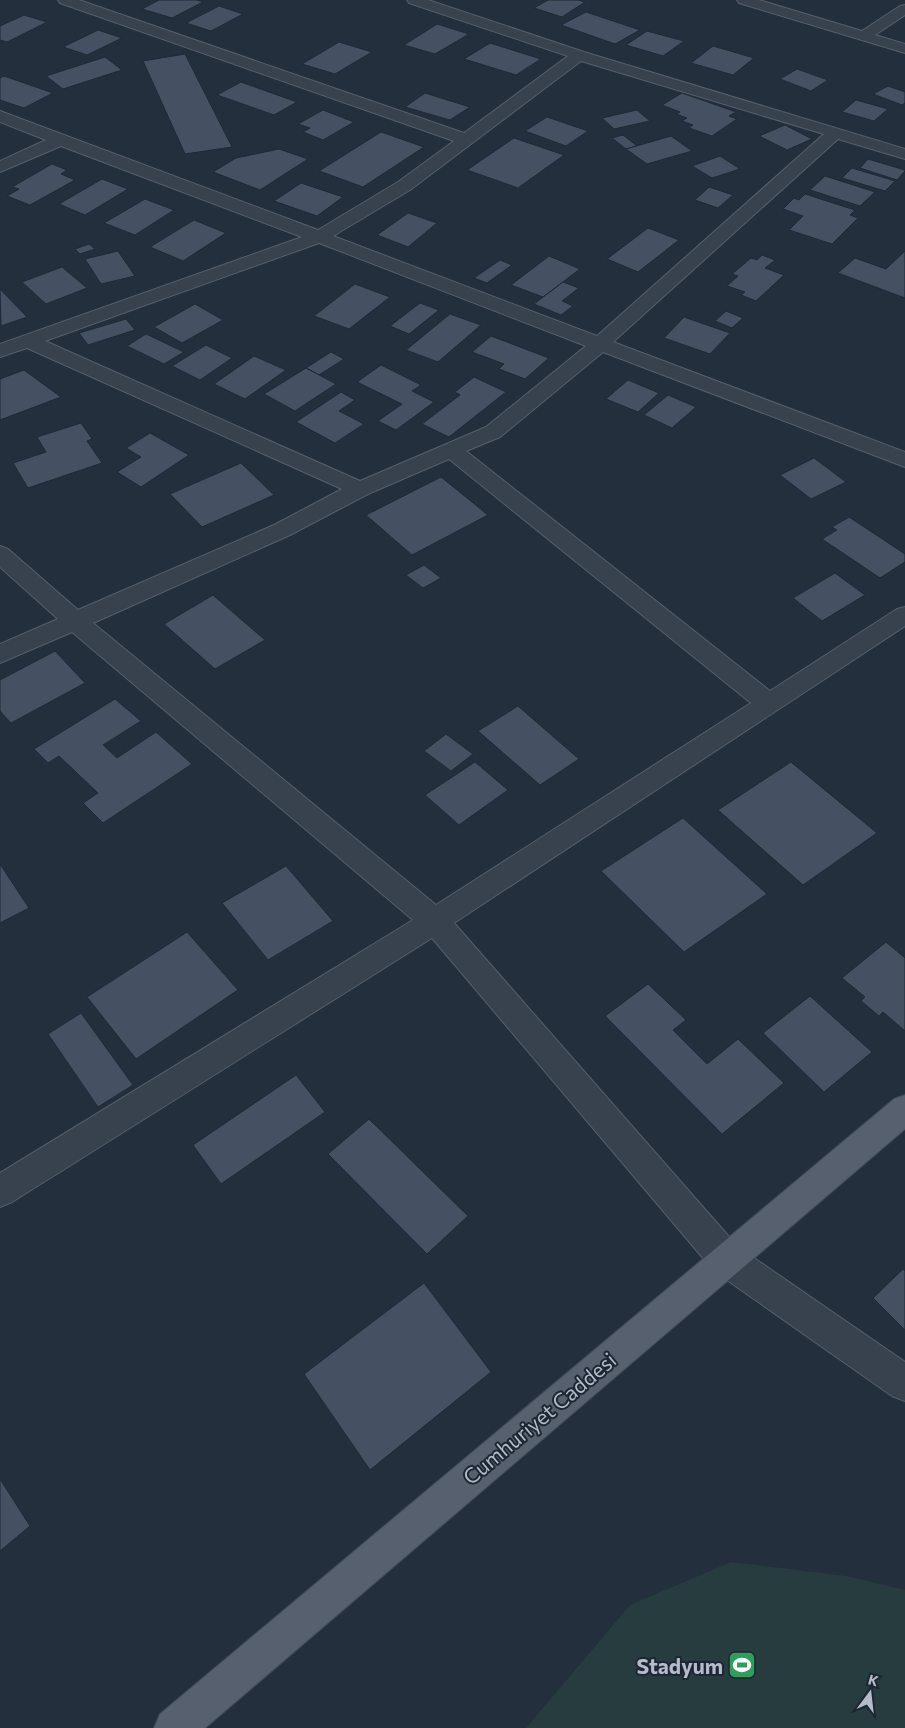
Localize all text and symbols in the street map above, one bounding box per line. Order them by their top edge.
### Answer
street label: Cumhuriyet Caddesi [458,1347,620,1489]
sports icon: Stadyum [727,1650,757,1680]
place label: Stadyum [637,1653,723,1678]
north arrow [845,1668,895,1718]
text: K [867,1670,881,1689]

